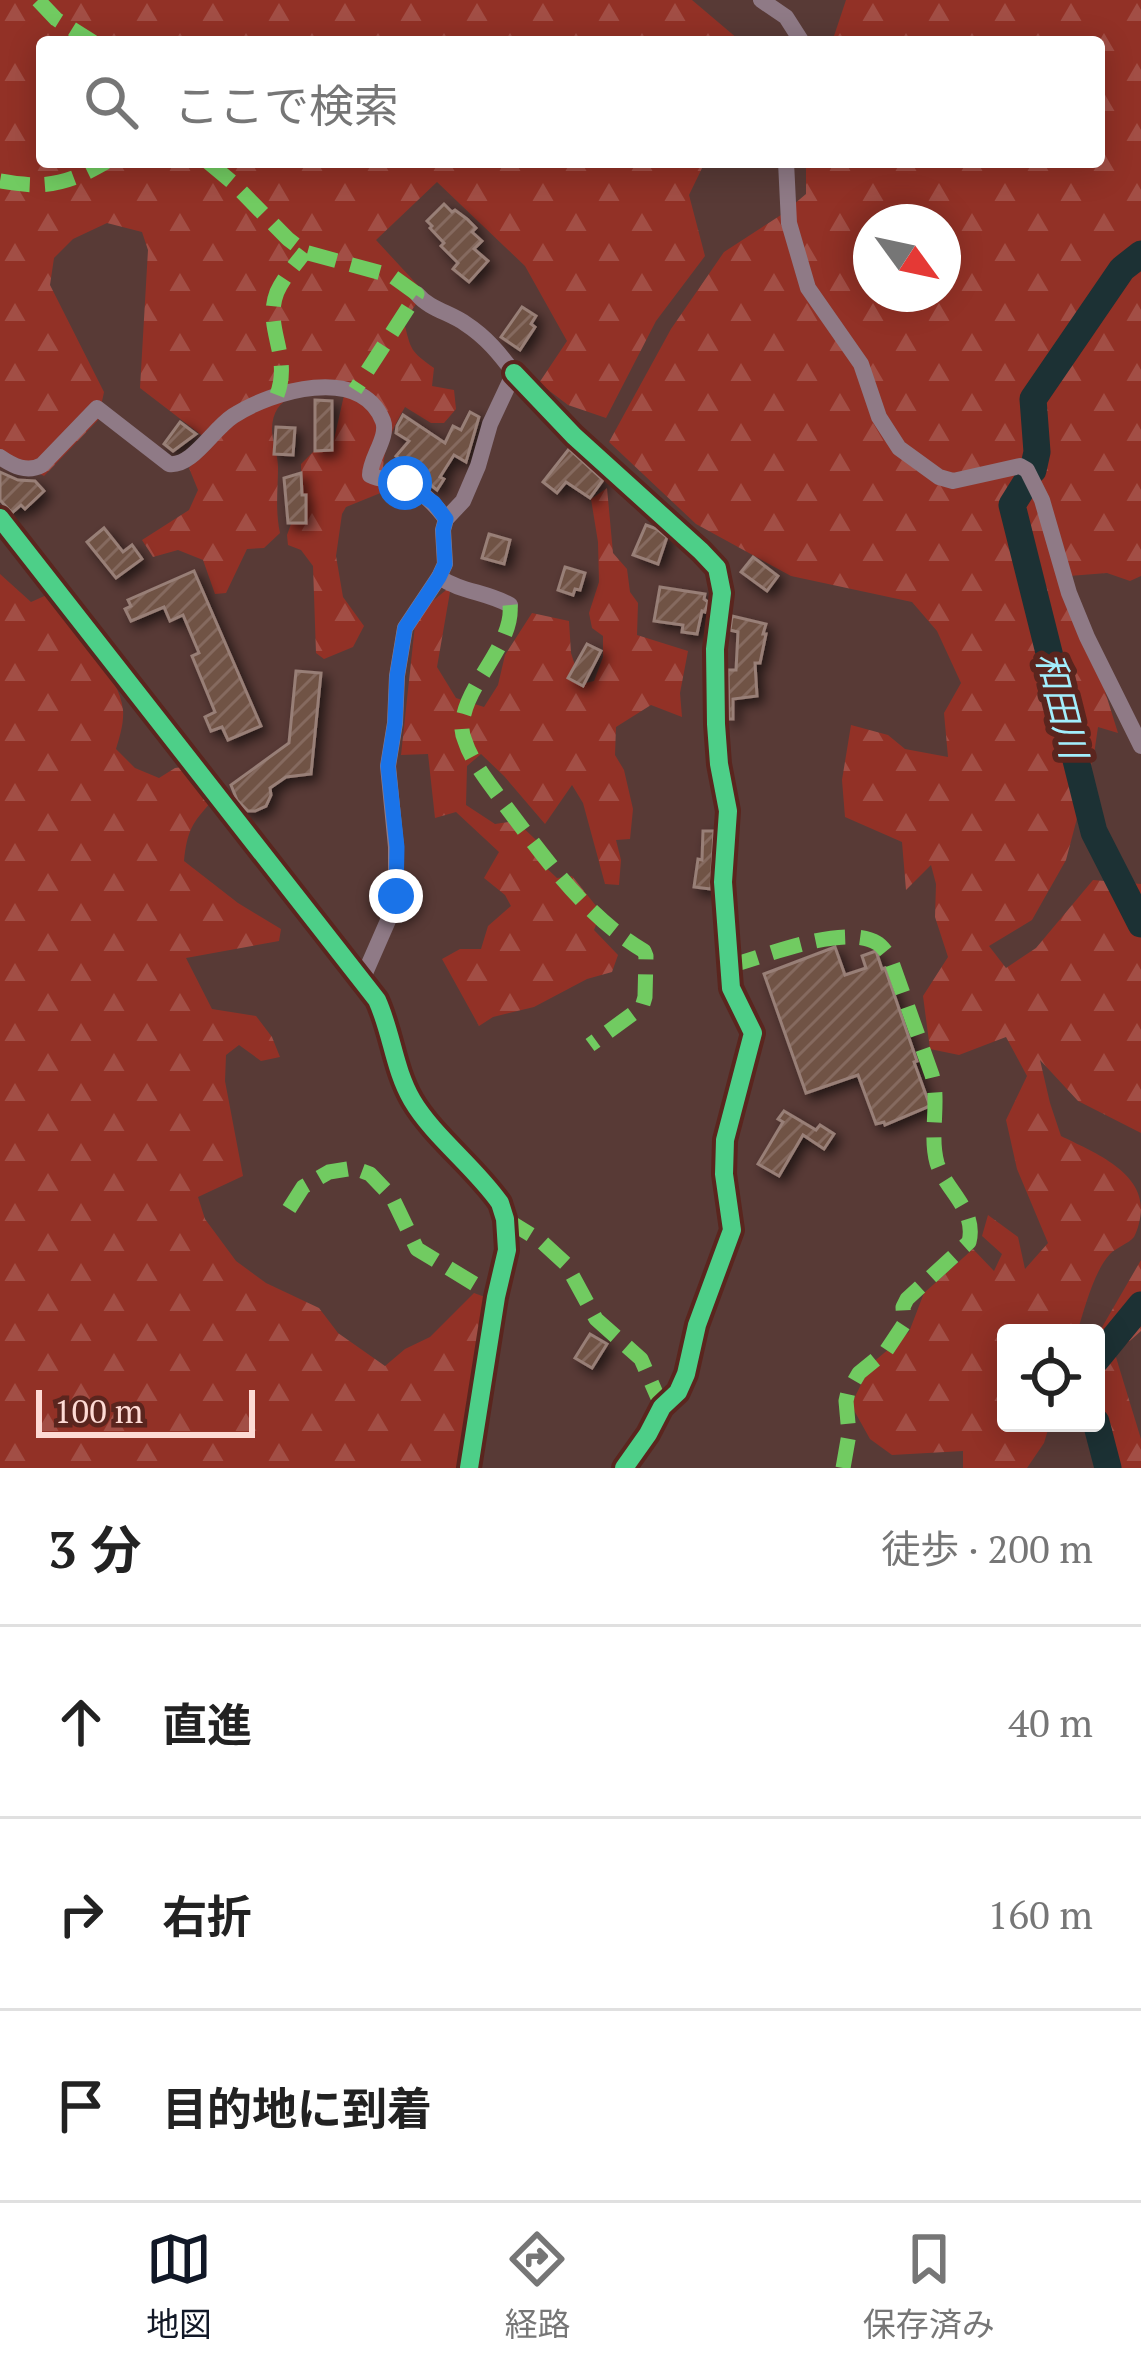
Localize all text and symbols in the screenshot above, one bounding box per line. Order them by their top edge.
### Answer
search box [36,36,1105,168]
icon: search [78,69,144,135]
text: ここで検索 [174,75,399,135]
north arrow [853,204,961,312]
route start [378,456,432,510]
water label: 和田川 [1027,647,1099,767]
route end [369,869,423,923]
map controls [997,1324,1105,1432]
button: locate [997,1324,1105,1432]
scale bar [36,1384,255,1437]
text: 100 m [54,1389,143,1432]
text: 3 分 [48,1515,142,1583]
text: 徒歩 · 200 m [881,1522,1093,1574]
icon: ahead [48,1689,114,1755]
text: 直進 [162,1694,252,1754]
text: 40 m [1008,1696,1093,1748]
icon: right [48,1881,114,1947]
text: 右折 [162,1886,252,1946]
text: 160 m [988,1888,1093,1940]
icon: arrive [48,2073,114,2139]
text: 目的地に到着 [162,2078,432,2138]
tab: 地図 [146,2226,212,2346]
tab: 経路 [504,2226,570,2346]
tab: 保存済み [863,2226,995,2346]

